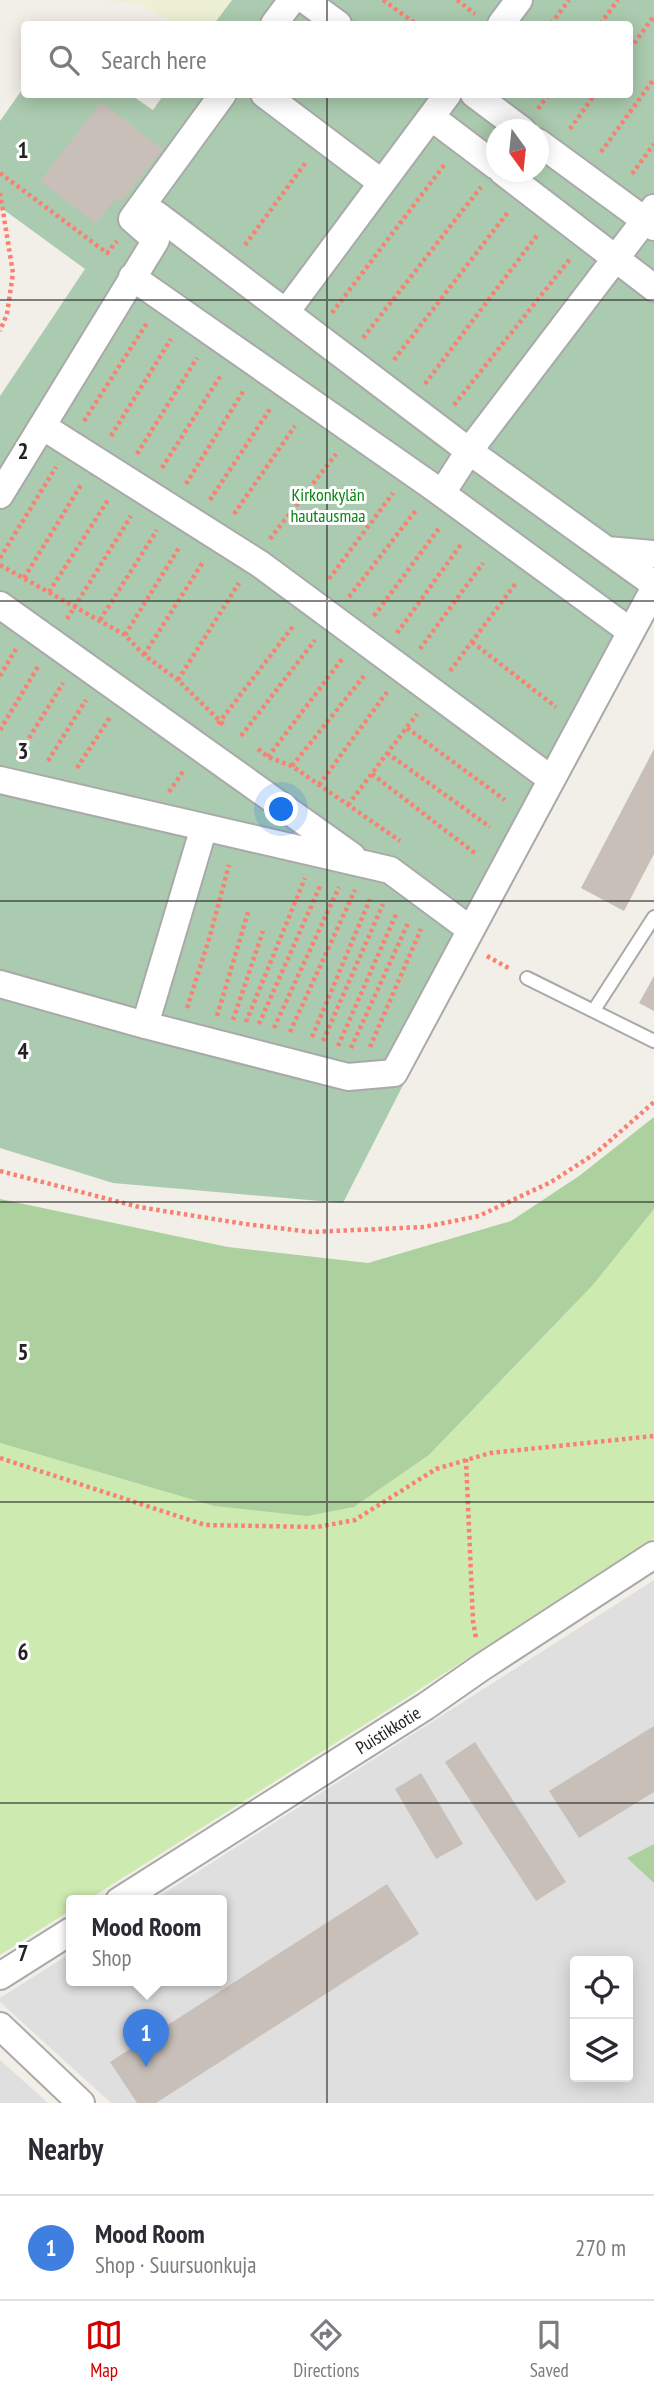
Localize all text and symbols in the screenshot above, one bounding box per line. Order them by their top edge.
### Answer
search box [21,21,633,98]
icon: search [45,41,83,79]
text: Search here [101,43,207,76]
north arrow [486,119,549,182]
text: 1 [18,135,29,164]
text: 2 [18,436,29,465]
park label: Kirkonkylän hautausmaa [290,483,366,527]
text: 3 [18,736,29,765]
your location [264,792,298,826]
text: 4 [18,1036,29,1065]
text: 5 [18,1337,29,1366]
text: 6 [18,1637,29,1666]
street label: Puistikkotie [351,1701,425,1759]
popup [66,1895,227,1986]
text: Mood Room [92,1910,201,1943]
text: 7 [18,1938,29,1967]
text: Shop [92,1943,132,1972]
map controls [570,1956,633,2082]
button: locate [570,1956,633,2019]
pin: 1 [123,2009,169,2067]
button: layers [570,2019,633,2082]
text: Nearby [28,2129,103,2168]
text: Mood Room [95,2217,205,2250]
text: 1 [46,2233,57,2262]
text: 270 m [575,2233,626,2262]
text: Shop · Suursuonkuja [95,2250,257,2279]
tab: Map [85,2316,123,2382]
tab: Directions [293,2316,359,2382]
tab: Saved [530,2316,569,2382]

